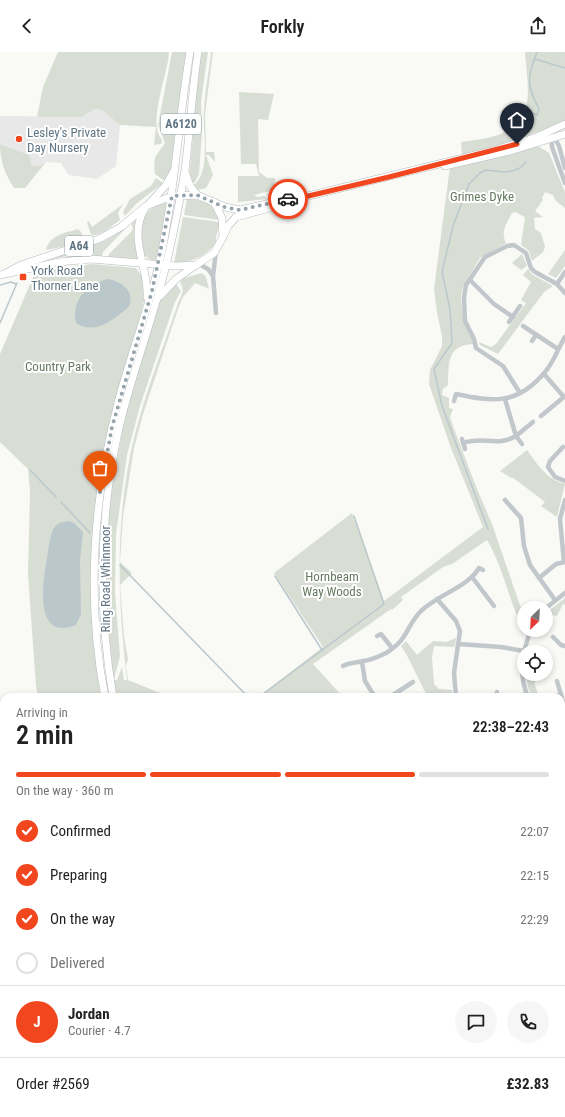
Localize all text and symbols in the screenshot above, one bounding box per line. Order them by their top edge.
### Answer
icon: back [16,15,38,37]
icon: share [527,15,549,37]
text: Forkly [260,16,305,37]
pin [500,103,534,144]
icon: home [506,109,528,131]
road number: A6120 [161,114,201,134]
place label: Lesley's Private Day Nursery [27,125,106,155]
marker: Lesley's Private Day Nursery [14,134,24,144]
courier [268,179,308,219]
icon: car [277,188,299,210]
park label: Grimes Dyke [450,189,514,204]
road number: A64 [65,236,93,256]
place label: York Road Thorner Lane [31,263,99,293]
marker: York Road Thorner Lane [18,272,28,282]
park label: Country Park [25,359,91,374]
pin [83,451,117,492]
icon: bag [89,457,111,479]
street label: Ring Road Whinmoor [98,526,113,632]
park label: Hornbeam Way Woods [302,569,362,599]
north arrow [517,601,553,637]
map controls [517,601,553,681]
button: locate [517,645,553,681]
text: Arriving in [16,705,68,720]
text: 22:38–22:43 [472,718,549,736]
text: 2 min [16,720,74,750]
text: On the way · 360 m [16,783,113,798]
icon: check [16,820,38,842]
text: Confirmed [50,822,111,840]
text: 22:07 [520,824,549,839]
icon: check [16,864,38,886]
text: Preparing [50,866,107,884]
text: 22:15 [520,868,549,883]
icon: check [16,908,38,930]
text: On the way [50,910,115,928]
text: 22:29 [520,912,549,927]
text: Delivered [50,954,105,972]
button: chat [455,1001,497,1043]
button: phone [507,1001,549,1043]
text: Jordan [68,1005,110,1023]
text: J [33,1013,41,1031]
text: Courier · 4.7 [68,1023,131,1038]
text: Order #2569 [16,1075,90,1093]
text: £32.83 [506,1075,549,1093]

